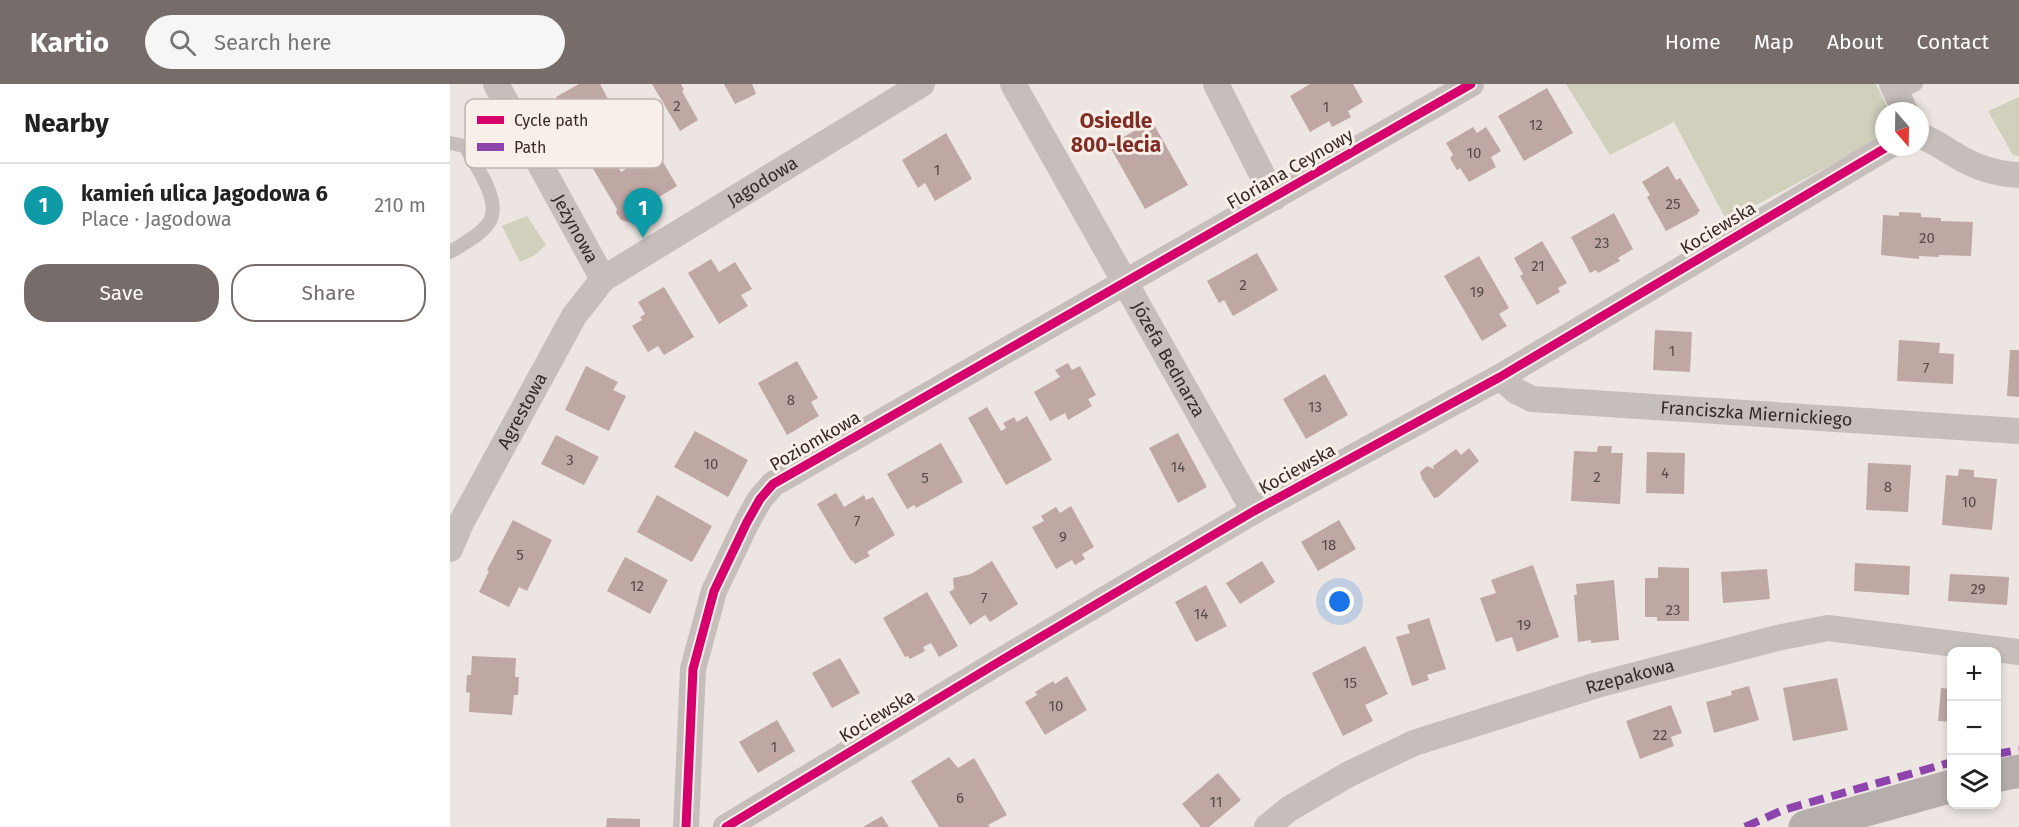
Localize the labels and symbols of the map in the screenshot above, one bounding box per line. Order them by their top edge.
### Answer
house number: 2 [673,97,681,115]
house number: 1 [1323,98,1329,116]
legend [465,99,663,168]
north arrow [1875,102,1929,156]
district label: Osiedle 800-lecia [1071,108,1161,158]
text: Cycle path [514,111,588,130]
house number: 12 [1529,116,1543,134]
street label: Floriana Ceynowy [1223,124,1357,214]
text: Path [514,138,546,157]
house number: 10 [1467,144,1481,162]
street label: Jagodowa [723,152,802,211]
house number: 1 [934,161,940,179]
pin: 1 [624,188,662,238]
street label: Jeżynowa [548,190,603,267]
house number: 25 [1666,195,1680,213]
street label: Kociewska [1676,197,1760,259]
house number: 20 [1919,229,1935,247]
house number: 23 [1595,234,1609,252]
house number: 21 [1531,257,1545,275]
house number: 2 [1239,276,1247,294]
house number: 19 [1470,283,1484,301]
street label: Józefa Bednarza [1127,297,1210,421]
house number: 1 [1669,342,1675,360]
house number: 7 [1923,359,1930,377]
street label: Agrestowa [493,369,552,453]
house number: 8 [787,391,795,409]
street label: Franciszka Miernickiego [1660,396,1853,431]
house number: 13 [1308,398,1322,416]
street label: Poziomkowa [766,406,864,476]
street label: Kociewska [1255,439,1339,499]
house number: 3 [566,451,574,469]
house number: 10 [704,455,718,473]
house number: 14 [1171,458,1185,476]
house number: 4 [1661,464,1669,482]
house number: 2 [1593,468,1601,486]
house number: 5 [921,469,929,487]
house number: 8 [1884,478,1892,496]
house number: 10 [1962,493,1976,511]
house number: 7 [854,512,861,530]
house number: 9 [1059,528,1067,546]
house number: 18 [1322,536,1336,554]
house number: 5 [516,546,524,564]
house number: 12 [630,577,644,595]
house number: 29 [1970,580,1986,598]
your location [1325,587,1354,616]
house number: 7 [981,589,988,607]
house number: 23 [1666,601,1680,619]
house number: 14 [1194,605,1208,623]
house number: 19 [1517,616,1531,634]
street label: Rzepakowa [1583,654,1677,699]
house number: 15 [1343,674,1357,692]
street label: Kociewska [835,685,919,747]
house number: 10 [1049,697,1063,715]
house number: 22 [1653,726,1667,744]
house number: 1 [771,738,777,756]
house number: 6 [956,789,964,807]
house number: 11 [1210,793,1222,811]

